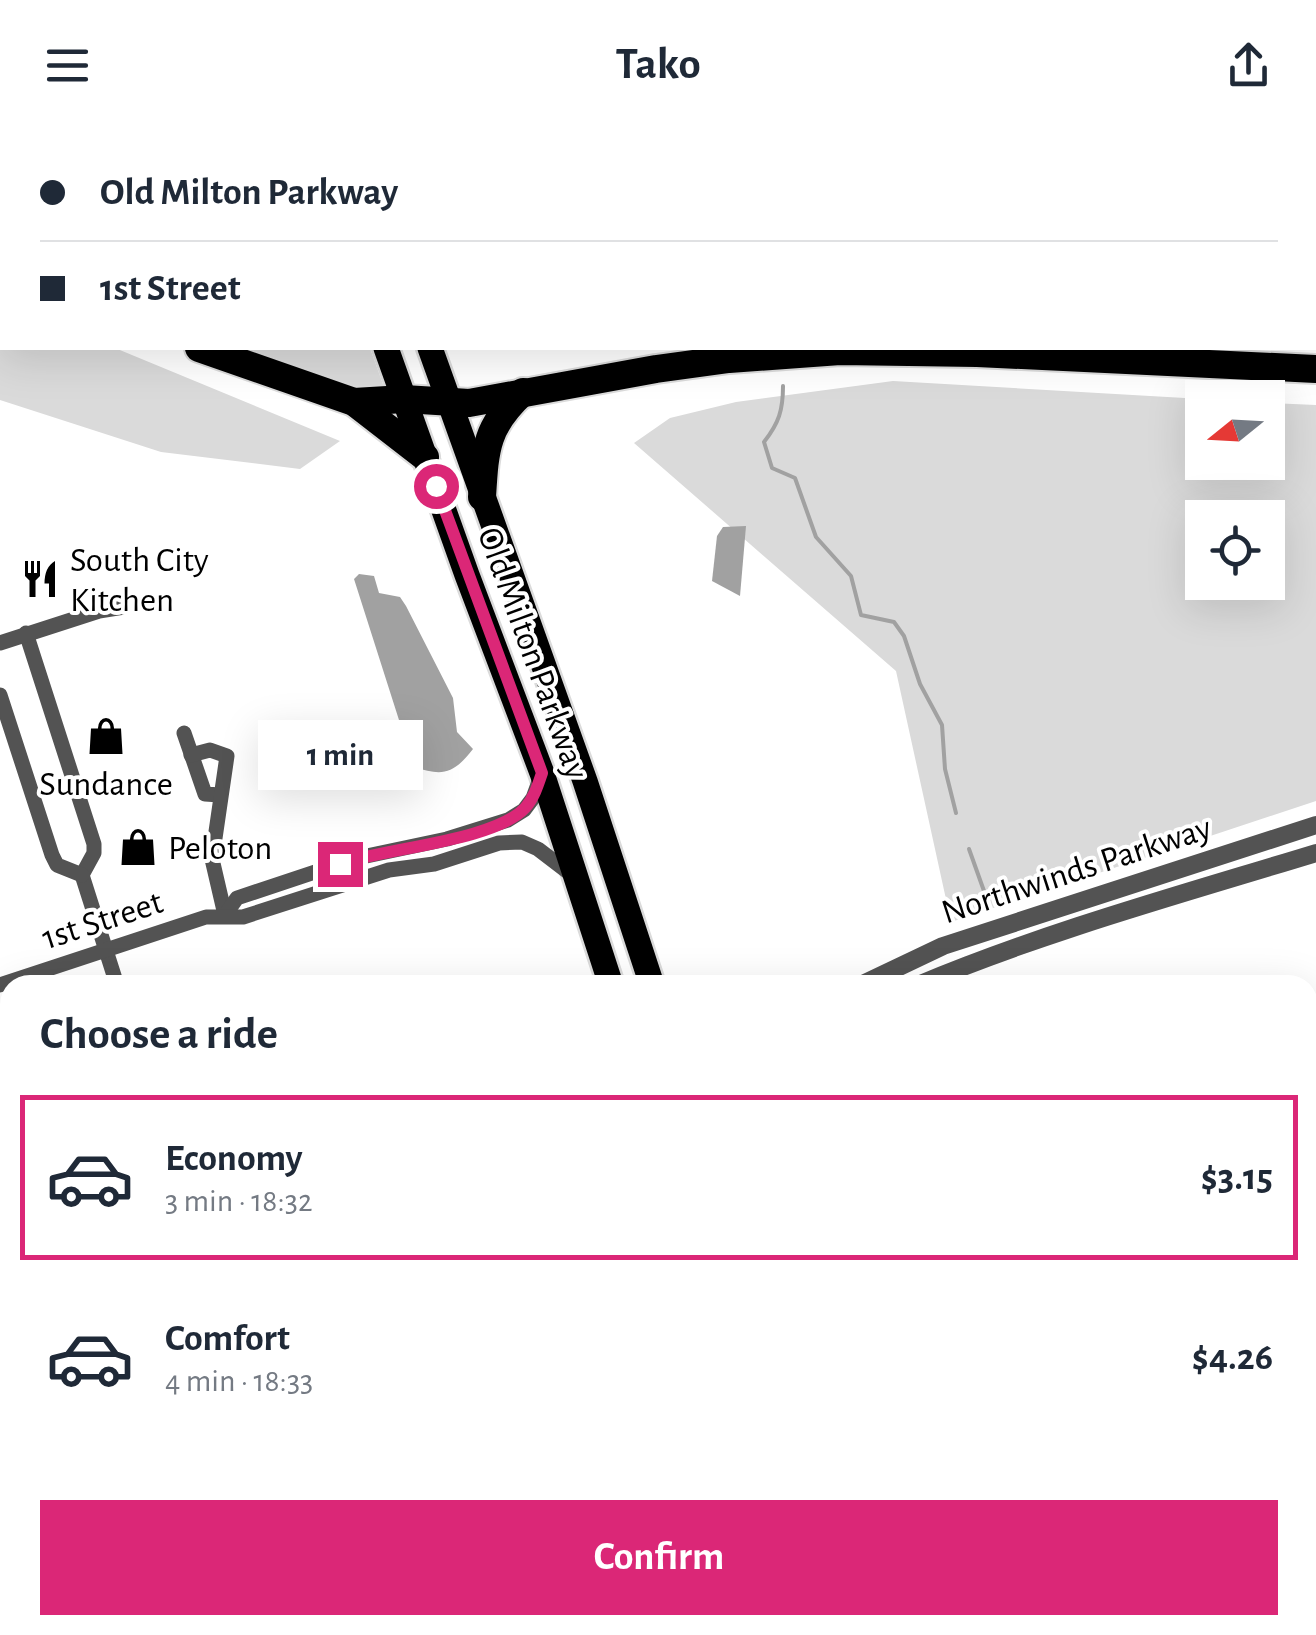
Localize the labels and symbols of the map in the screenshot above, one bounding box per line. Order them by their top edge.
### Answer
north arrow [1185,380,1285,480]
route start [414,464,459,509]
street label: Old Milton Parkway [471,523,594,784]
place label: South City Kitchen [70,543,209,618]
restaurant icon: South City Kitchen [19,558,61,600]
shop icon: Sundance [85,715,127,757]
callout: 1 min [258,719,422,789]
place label: Sundance [39,767,173,802]
street label: Northwinds Parkway [937,810,1216,931]
shop icon: Peloton [117,826,159,868]
place label: Peloton [168,831,272,866]
route end [318,842,363,887]
street label: 1st Street [38,885,167,956]

